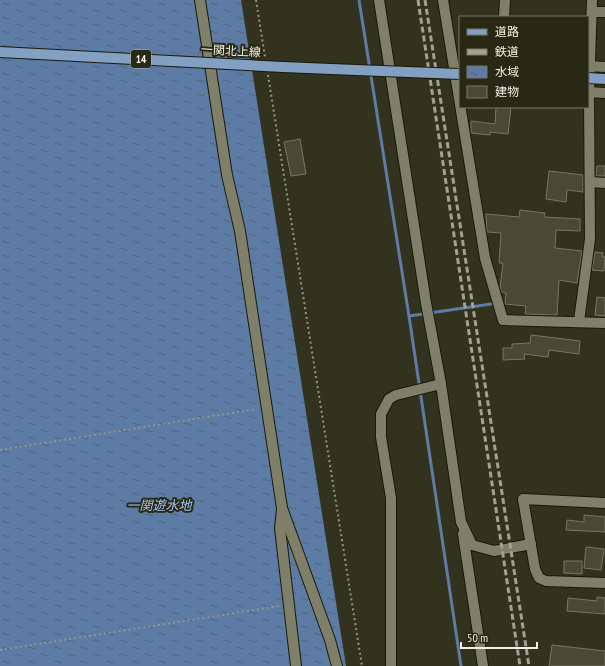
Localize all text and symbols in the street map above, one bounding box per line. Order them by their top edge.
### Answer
legend [459,16,589,108]
text: 道路 [495,24,519,39]
street label: 一関北上線 [201,41,261,60]
text: 鉄道 [495,44,519,59]
road number: 14 [131,50,151,68]
text: 水域 [495,64,519,79]
text: 建物 [495,84,519,99]
water label: 一関遊水地 [126,497,193,514]
scale bar [461,624,537,650]
text: 50 m [467,630,488,645]

